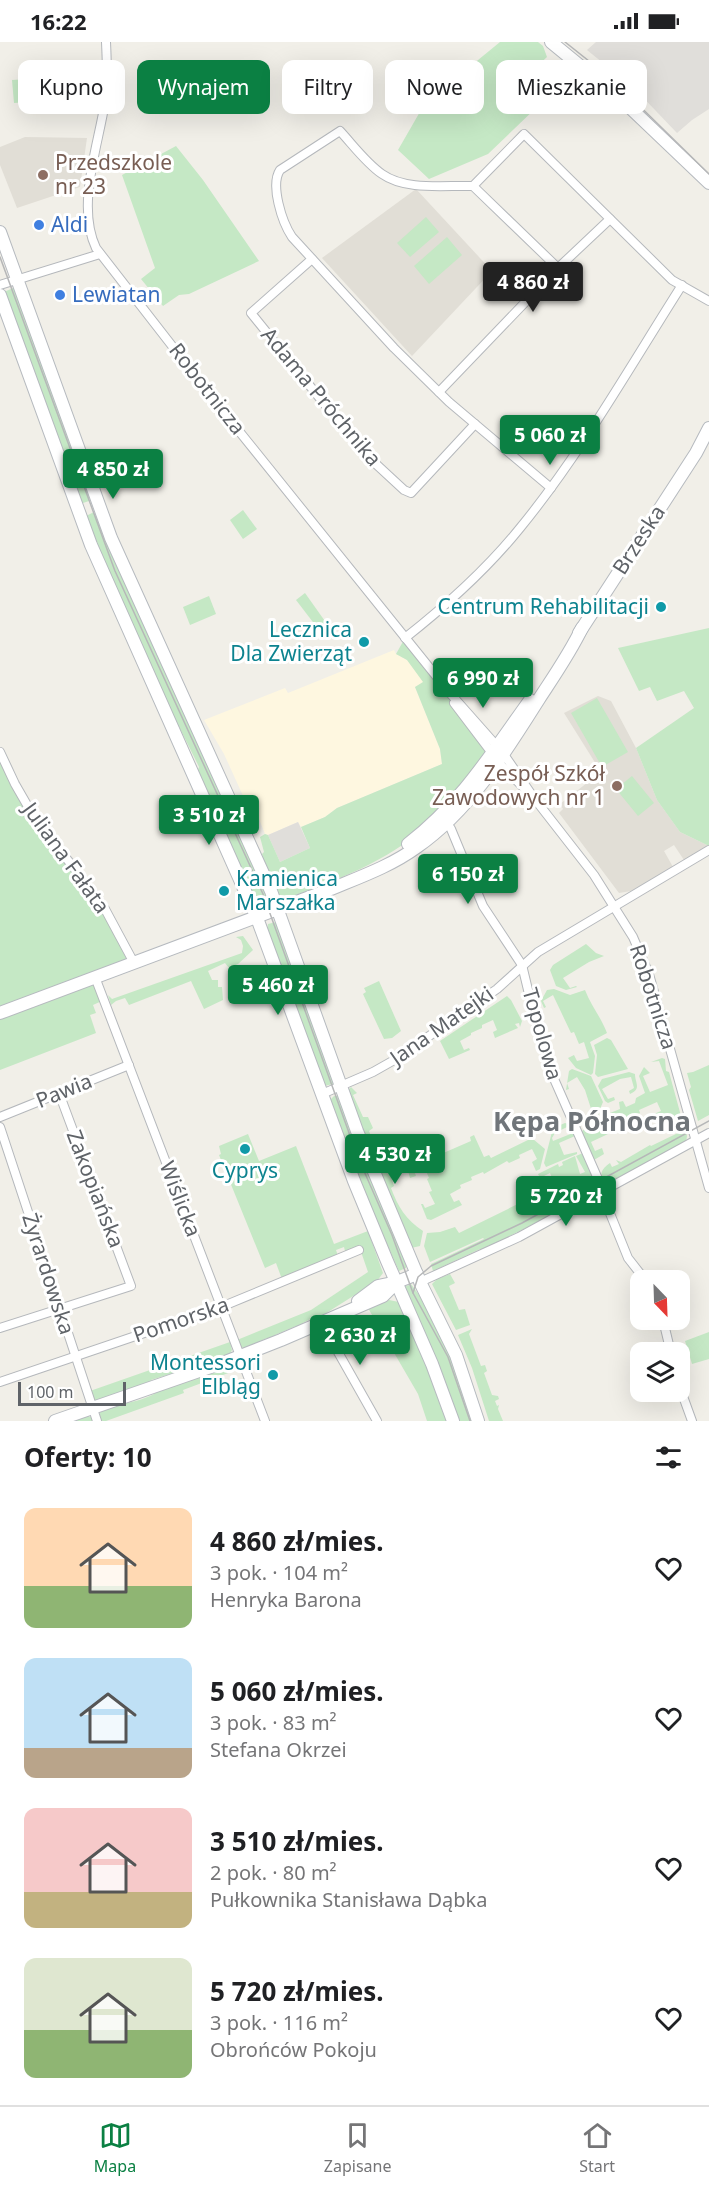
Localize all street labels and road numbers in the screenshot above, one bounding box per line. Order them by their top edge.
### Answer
street label: Adama Próchnika [255,321,388,472]
street label: Robotnicza [163,337,252,440]
street label: Brzeska [605,500,671,579]
street label: Juliana Fałata [16,795,117,919]
street label: Robotnicza [624,940,684,1053]
street label: Jana Matejki [383,979,499,1072]
street label: Topolowa [516,984,569,1083]
street label: Pawia [31,1066,96,1114]
street label: Zakopiańska [61,1126,131,1251]
street label: Wiślicka [154,1157,208,1240]
street label: Żyrardowska [16,1210,82,1338]
street label: Pomorska [129,1290,232,1348]

